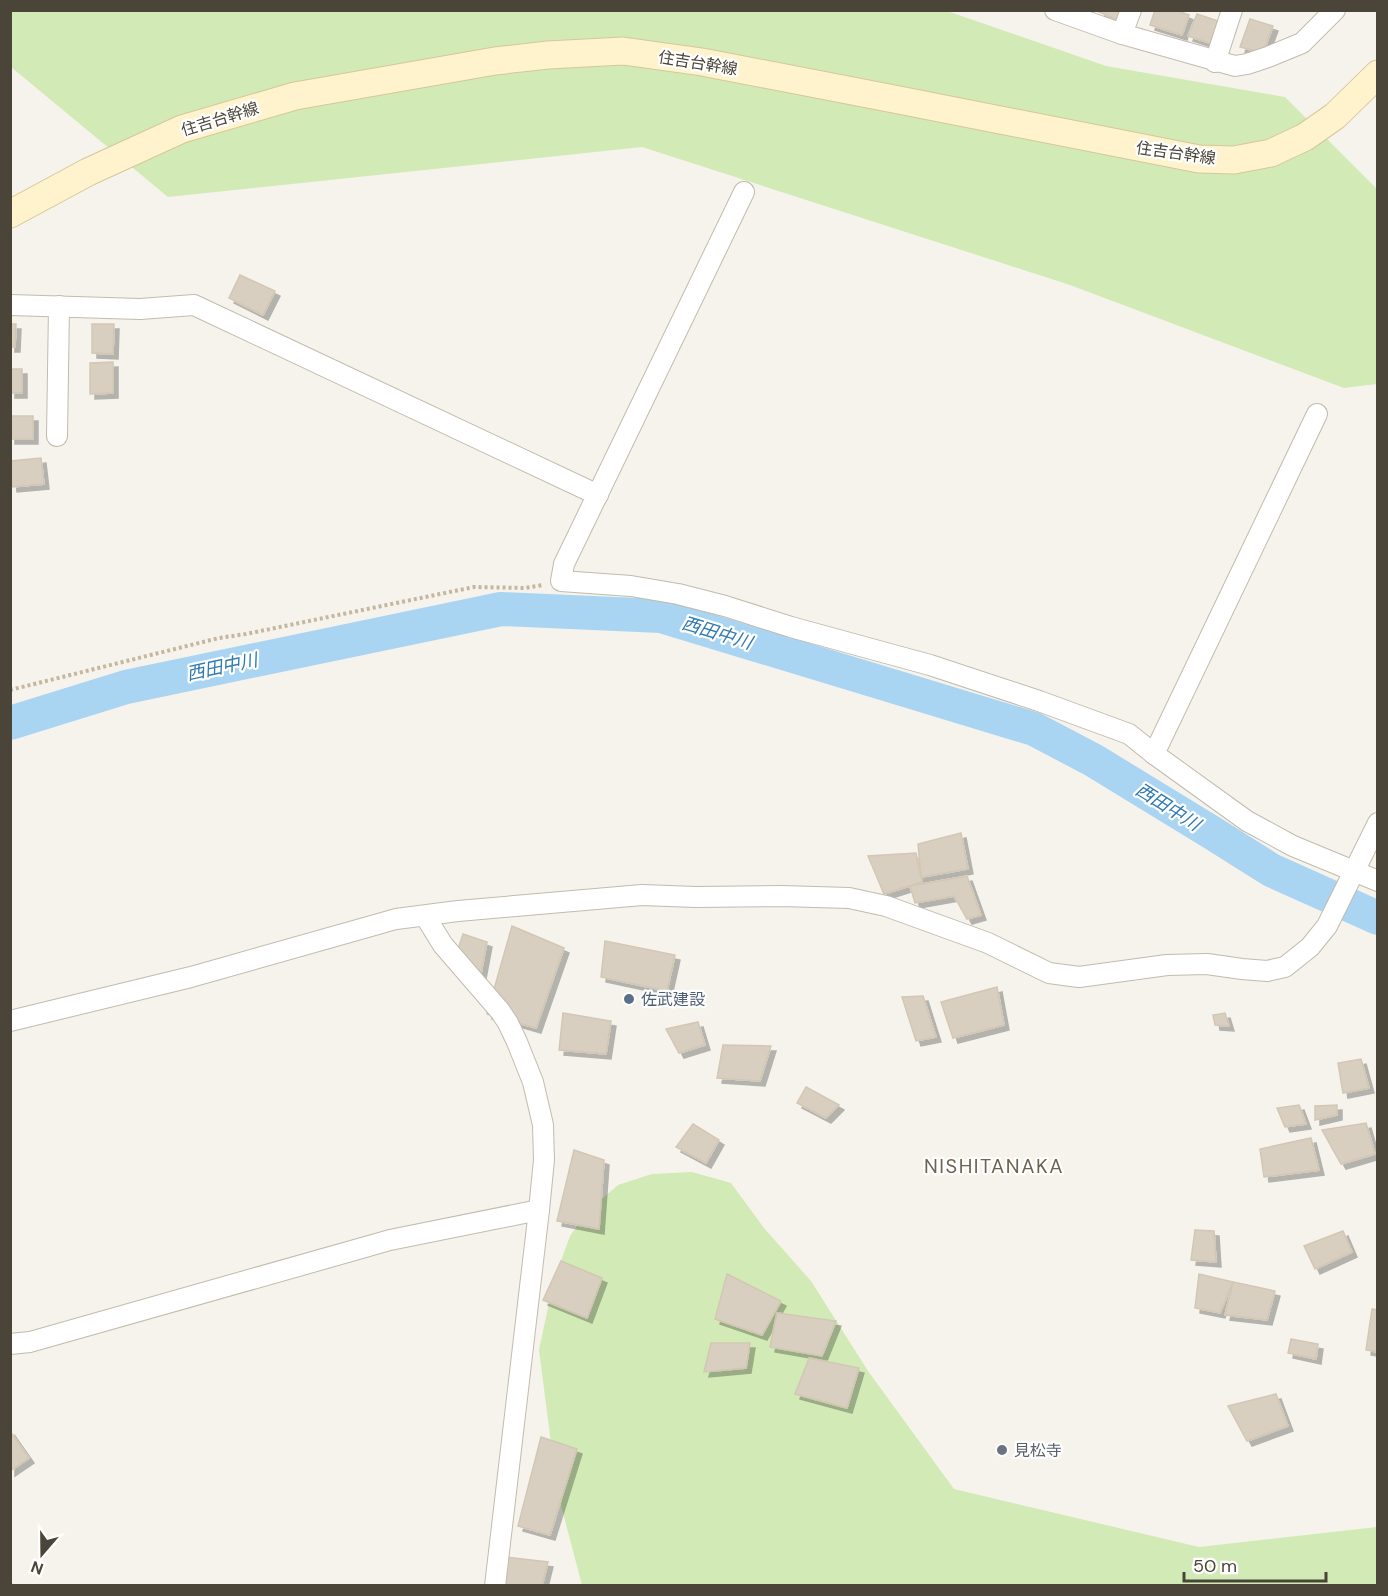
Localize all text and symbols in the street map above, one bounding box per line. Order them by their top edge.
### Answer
street label: 住吉台幹線 [657,46,739,80]
street label: 住吉台幹線 [179,97,261,141]
street label: 住吉台幹線 [1135,137,1217,169]
water label: 西田中川 [679,611,757,656]
water label: 西田中川 [184,647,262,686]
water label: 西田中川 [1131,778,1207,837]
place label: 佐武建設 [641,989,705,1010]
marker: 佐武建設 [622,992,636,1006]
district label: NISHITANAKA [924,1153,1064,1179]
place label: 見松寺 [1014,1440,1062,1461]
marker: 見松寺 [995,1443,1009,1457]
north arrow [12,1524,72,1584]
scale bar [1184,1545,1326,1583]
text: 50 m [1193,1554,1237,1578]
text: N [28,1556,46,1579]

